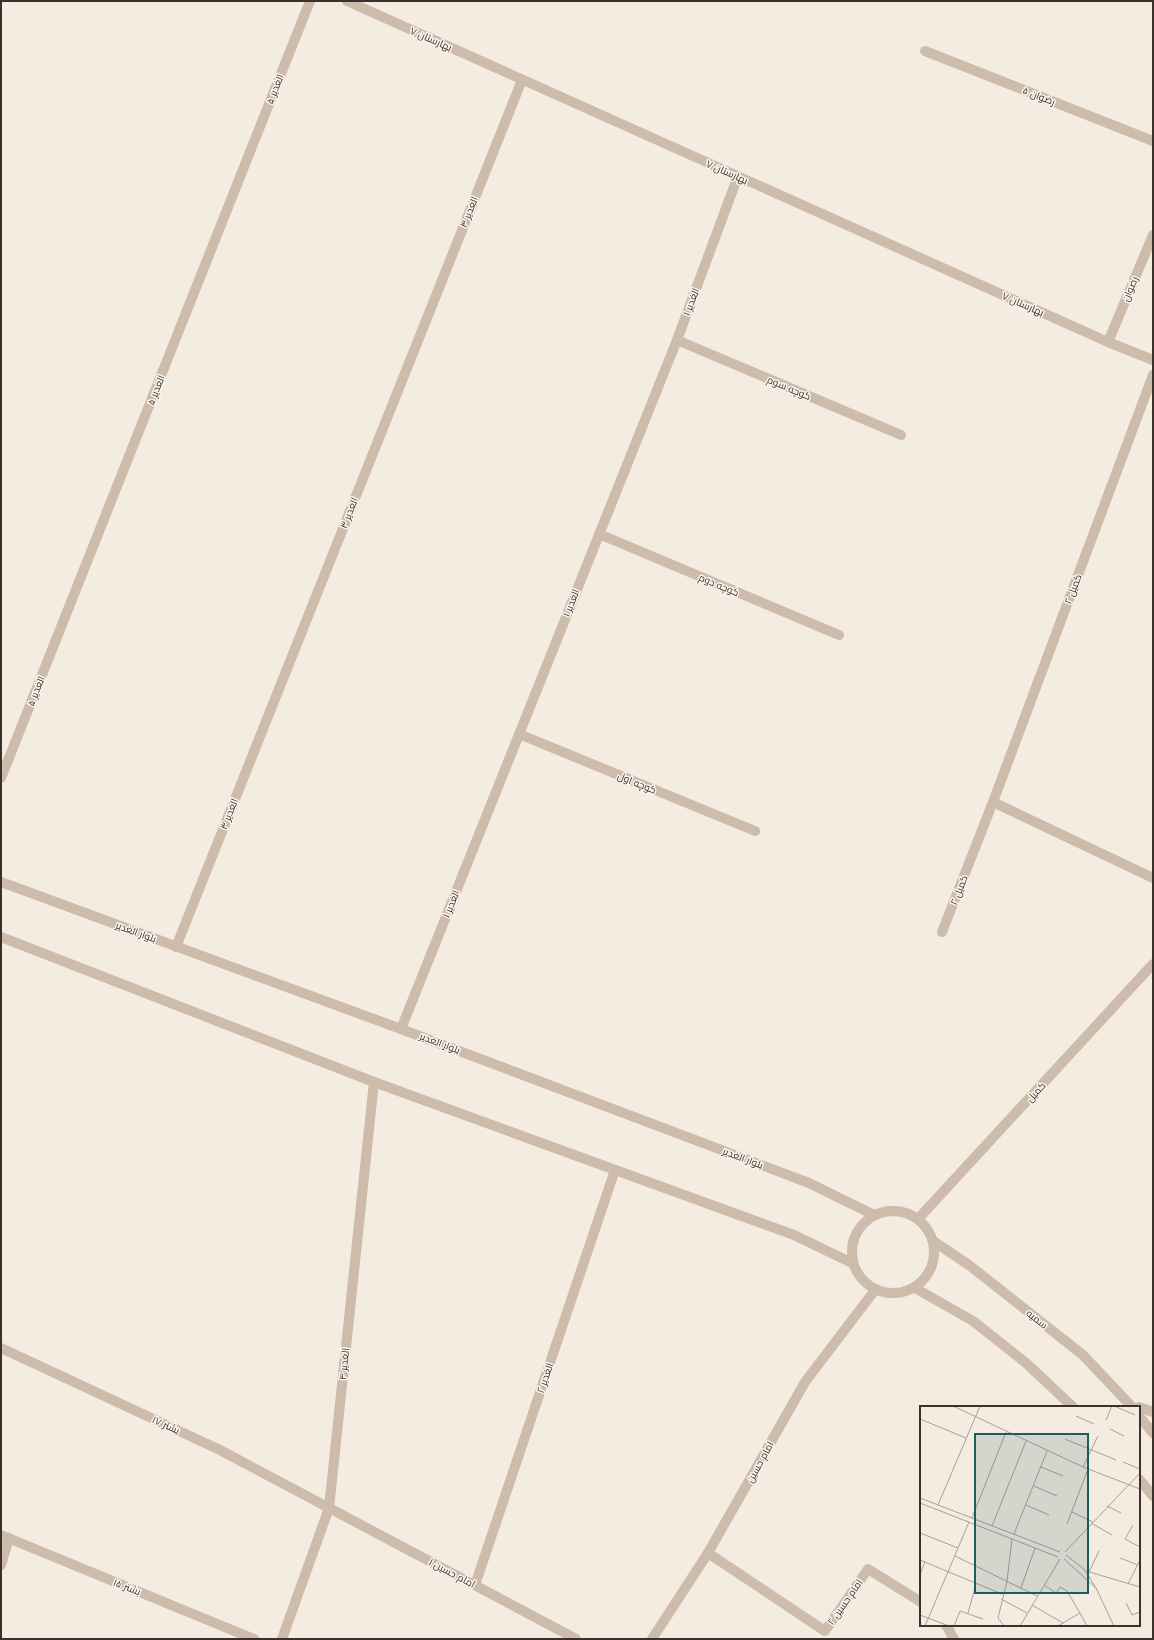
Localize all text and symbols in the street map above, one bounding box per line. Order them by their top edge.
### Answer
street label: بهارستان ۷ [408,24,454,54]
street label: الغدیر ۵ [263,72,287,106]
street label: رضوان ۵ [1021,84,1057,108]
street label: بهارستان ۷ [704,157,750,187]
street label: الغدیر ۳ [457,195,481,229]
street label: رضوان [1119,275,1141,303]
street label: الغدیر ۱ [680,286,702,318]
street label: بهارستان ۷ [1000,289,1046,319]
street label: الغدیر ۵ [144,373,168,407]
street label: کوچه سوم [765,373,813,404]
street label: الغدیر ۳ [337,496,361,530]
street label: کوچه دوم [696,571,741,600]
street label: کمیل ۲ [1061,572,1085,606]
street label: الغدیر ۱ [560,587,582,619]
street label: الغدیر ۵ [24,674,48,708]
street label: کوچه اول [616,769,658,797]
street label: الغدیر ۳ [217,797,241,831]
street label: کمیل ۲ [947,873,971,907]
street label: الغدیر ۱ [440,888,462,920]
street label: بلوار الغدیر [113,918,158,945]
street label: بلوار الغدیر [417,1029,462,1057]
street label: کمیل [1023,1079,1049,1105]
street label: بلوار الغدیر [720,1144,765,1172]
street label: سمیه [1024,1307,1050,1331]
street label: الغدیر ۴ [336,1347,352,1381]
street label: الغدیر ۲ [534,1361,556,1395]
inset map [920,1406,1140,1626]
street label: بشتر ۱۷ [150,1413,182,1437]
street label: امام حسین [743,1439,777,1485]
street label: امام حسین ۱ [426,1555,477,1592]
street label: بشتر ۱۵ [111,1576,143,1598]
street label: امام حسین ۲ [824,1577,866,1628]

